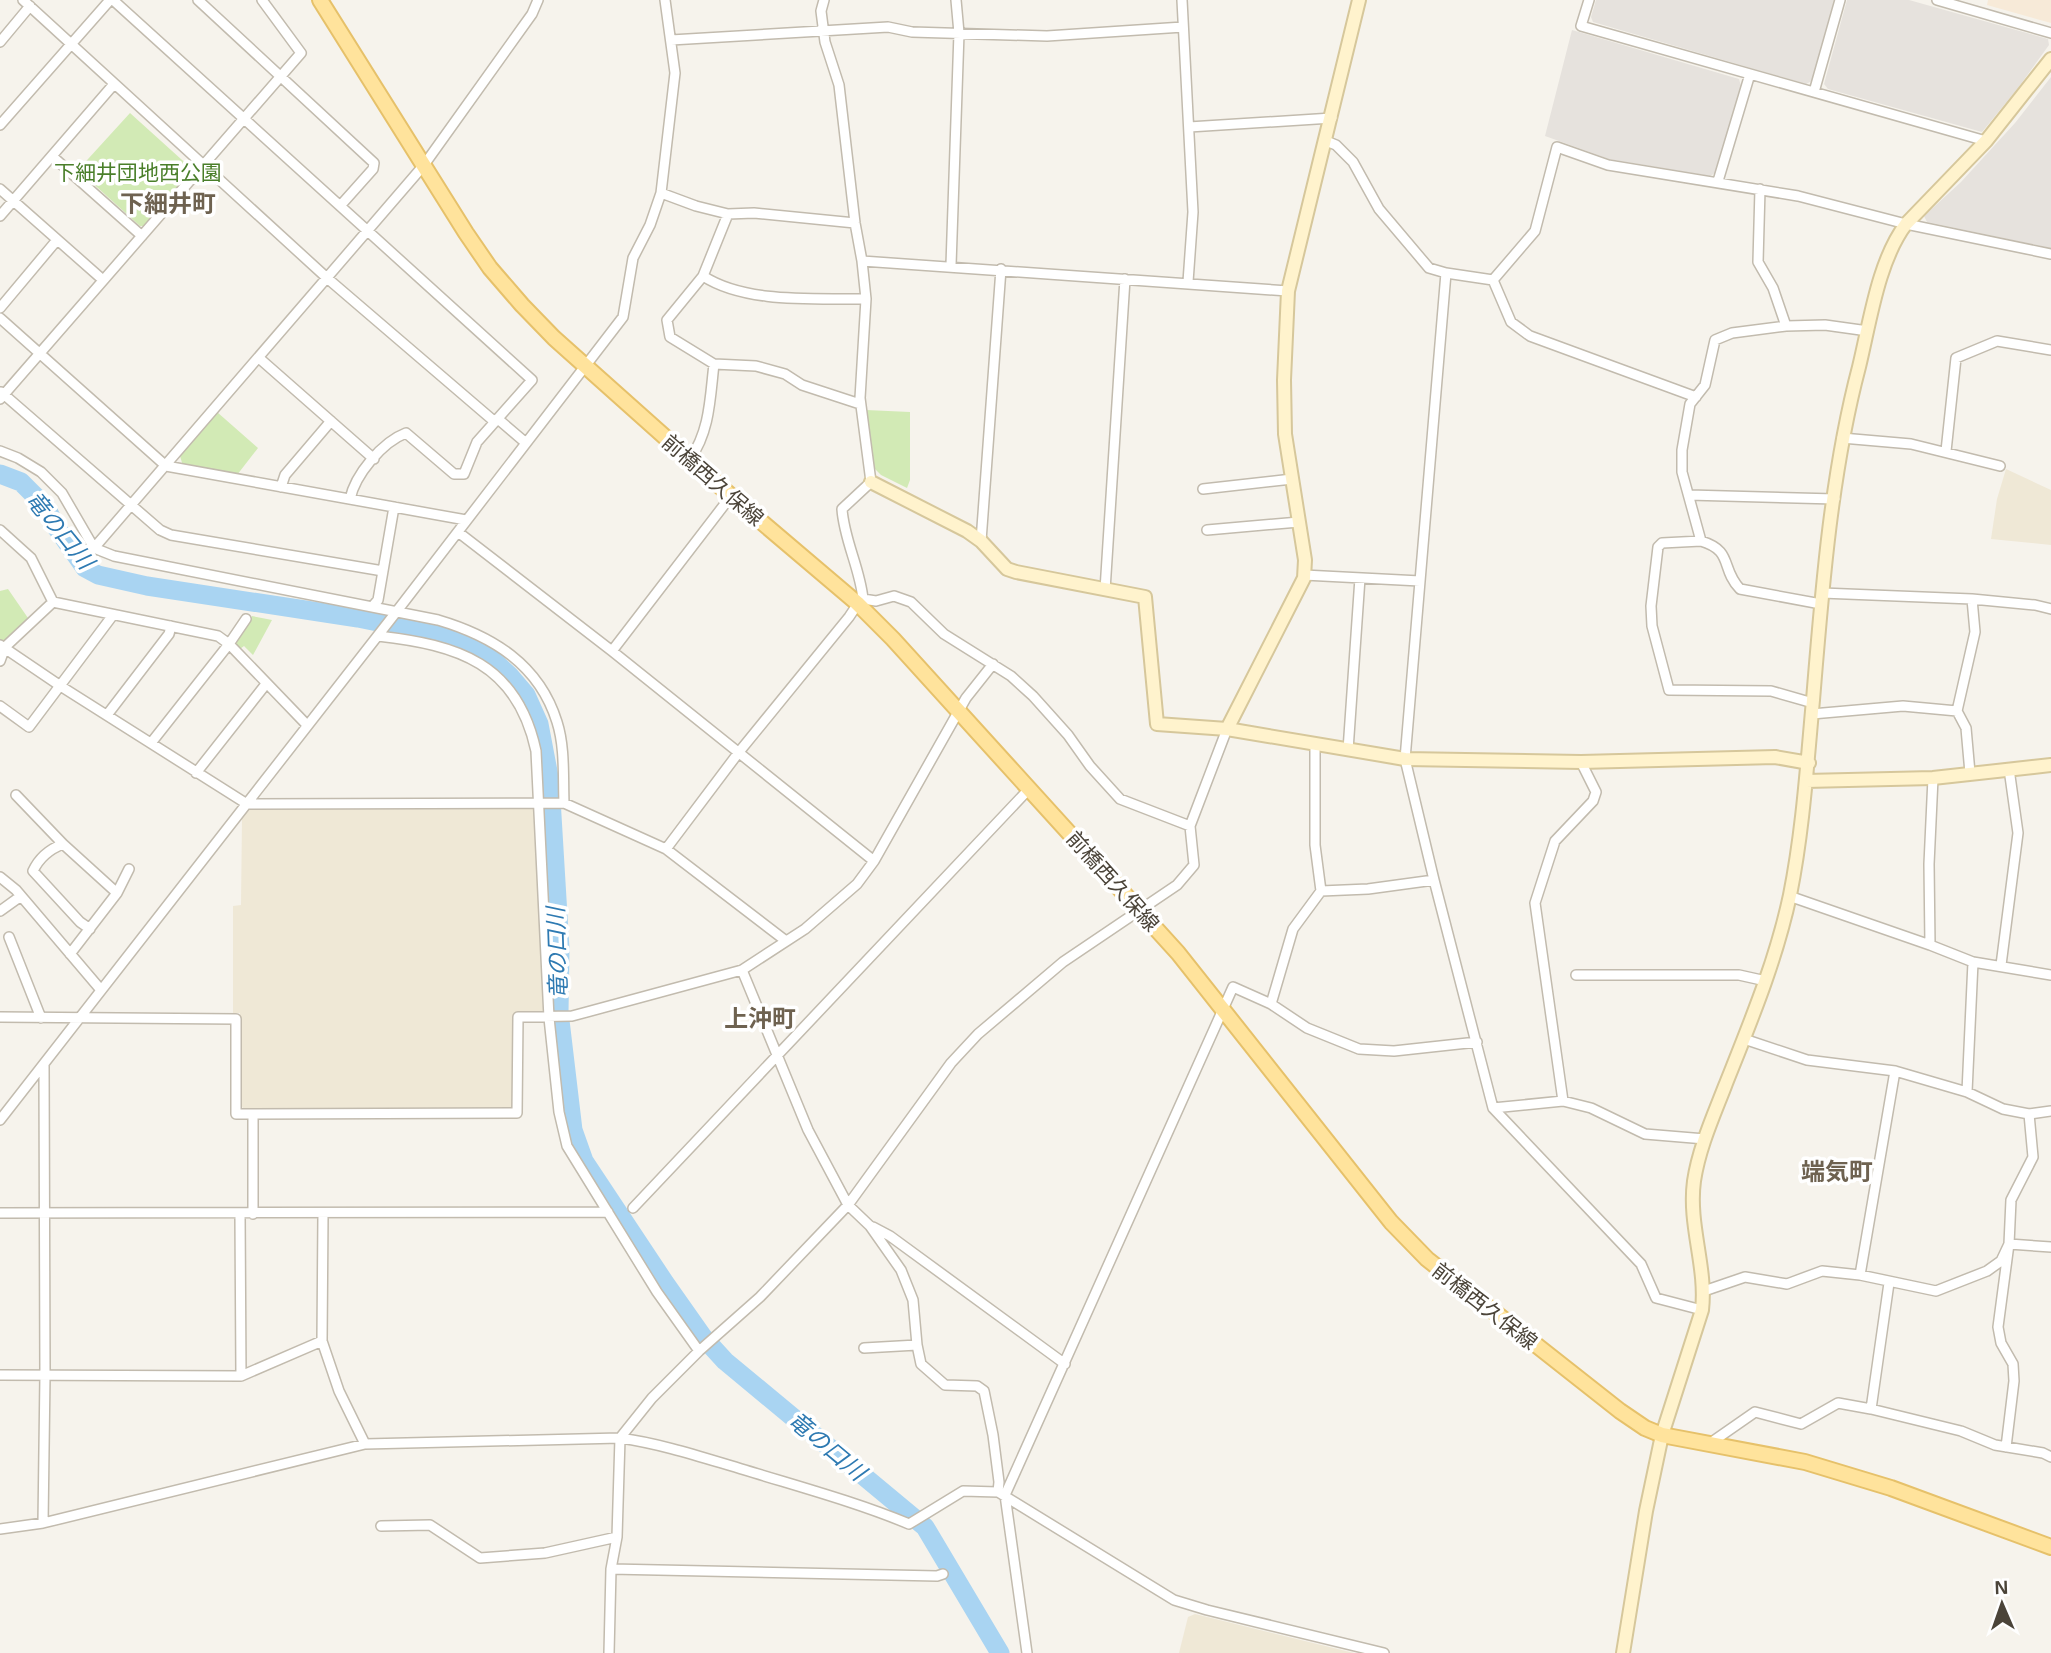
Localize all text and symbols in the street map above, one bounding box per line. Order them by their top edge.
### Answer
park label: 下細井団地西公園 [54,161,222,184]
district label: 下細井町 [120,190,216,217]
street label: 前橋西久保線 [658,430,768,530]
water label: 竜の口川 [21,486,101,576]
street label: 前橋西久保線 [1062,826,1164,936]
water label: 竜の口川 [542,904,572,999]
district label: 上沖町 [724,1005,796,1032]
district label: 端気町 [1801,1158,1873,1185]
street label: 前橋西久保線 [1428,1258,1542,1354]
water label: 竜の口川 [783,1406,873,1487]
north arrow [1967,1569,2037,1639]
text: N [1994,1577,2009,1598]

